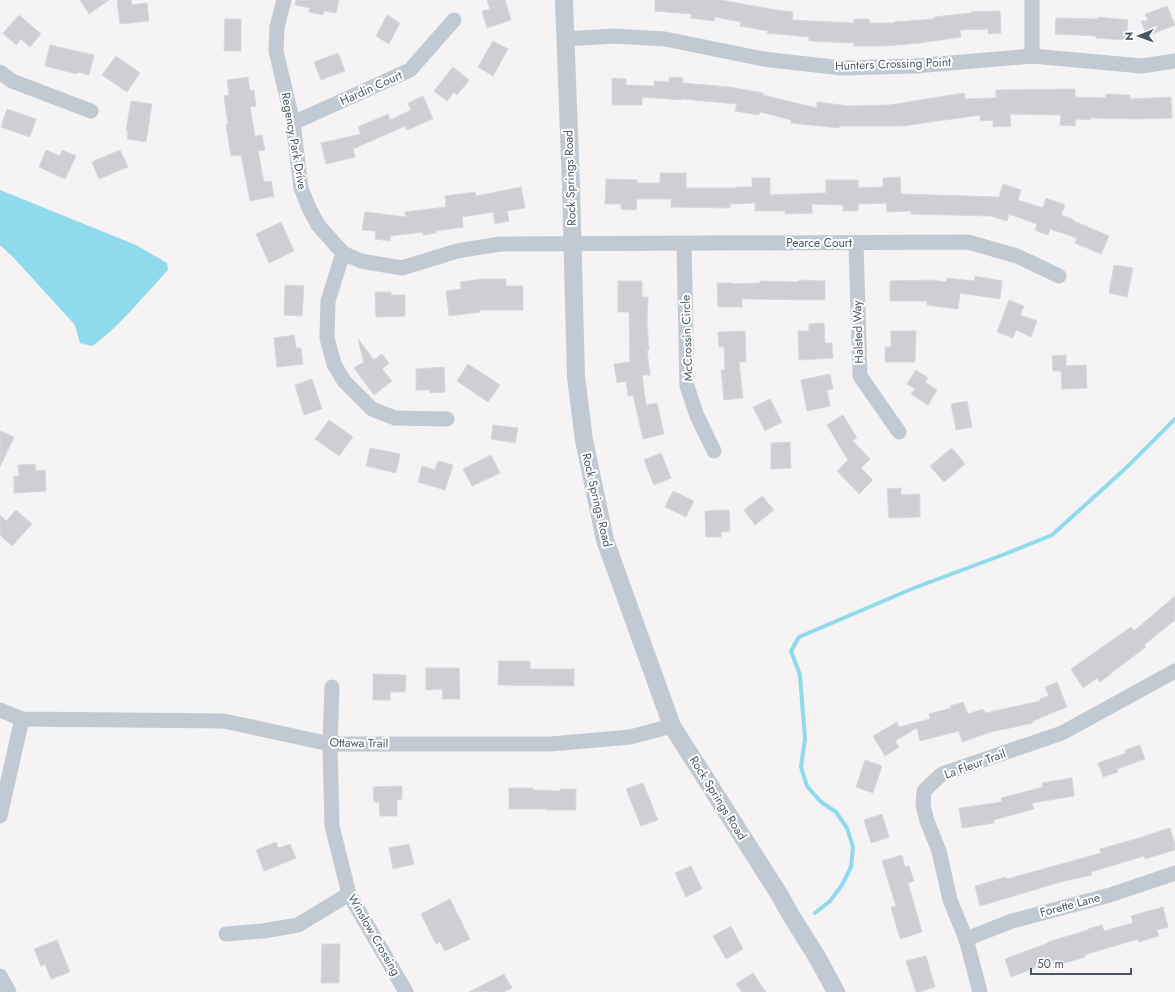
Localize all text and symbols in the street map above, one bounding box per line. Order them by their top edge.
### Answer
north arrow [1119,16,1159,56]
text: N [1121,32,1137,41]
street label: Hunters Crossing Point [835,53,951,75]
street label: Hardin Court [337,66,405,110]
street label: Regency Park Drive [277,91,311,191]
street label: Rock Springs Road [559,130,581,226]
street label: Pearce Court [786,234,852,252]
street label: McCrossin Circle [676,294,698,382]
street label: Halsted Way [848,299,868,364]
street label: Rock Springs Road [577,451,617,549]
street label: Ottawa Trail [329,733,389,753]
street label: La Fleur Trail [942,745,1008,783]
street label: Rock Springs Road [685,753,751,843]
street label: Forette Lane [1038,888,1102,922]
street label: Winslow Crossing [343,891,405,979]
scale bar [1031,950,1131,976]
text: 50 m [1037,955,1064,973]

